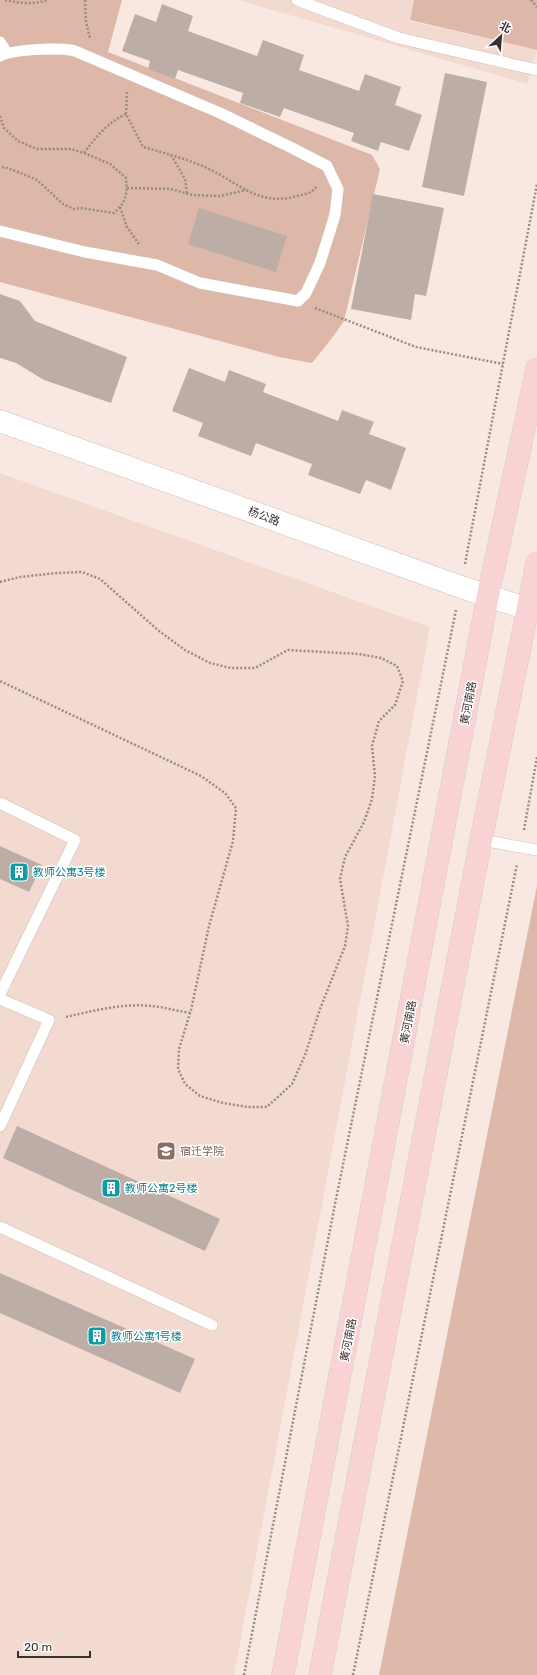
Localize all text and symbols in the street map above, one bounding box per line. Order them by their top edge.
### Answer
north arrow [481,16,521,56]
text: 北 [497,19,513,36]
street label: 杨公路 [246,505,282,528]
street label: 黄河南路 [458,680,479,726]
building icon: 教师公寓3号楼 [8,861,30,883]
place label: 教师公寓3号楼 [33,866,106,879]
street label: 黄河南路 [398,999,419,1045]
school or university icon: 宿迁学院 [155,1140,177,1162]
place label: 宿迁学院 [180,1145,224,1158]
building icon: 教师公寓2号楼 [100,1177,122,1199]
place label: 教师公寓2号楼 [125,1182,197,1195]
street label: 黄河南路 [338,1317,359,1363]
building icon: 教师公寓1号楼 [86,1325,108,1347]
place label: 教师公寓1号楼 [111,1330,182,1343]
scale bar [18,1633,90,1659]
text: 20 m [24,1640,52,1654]

